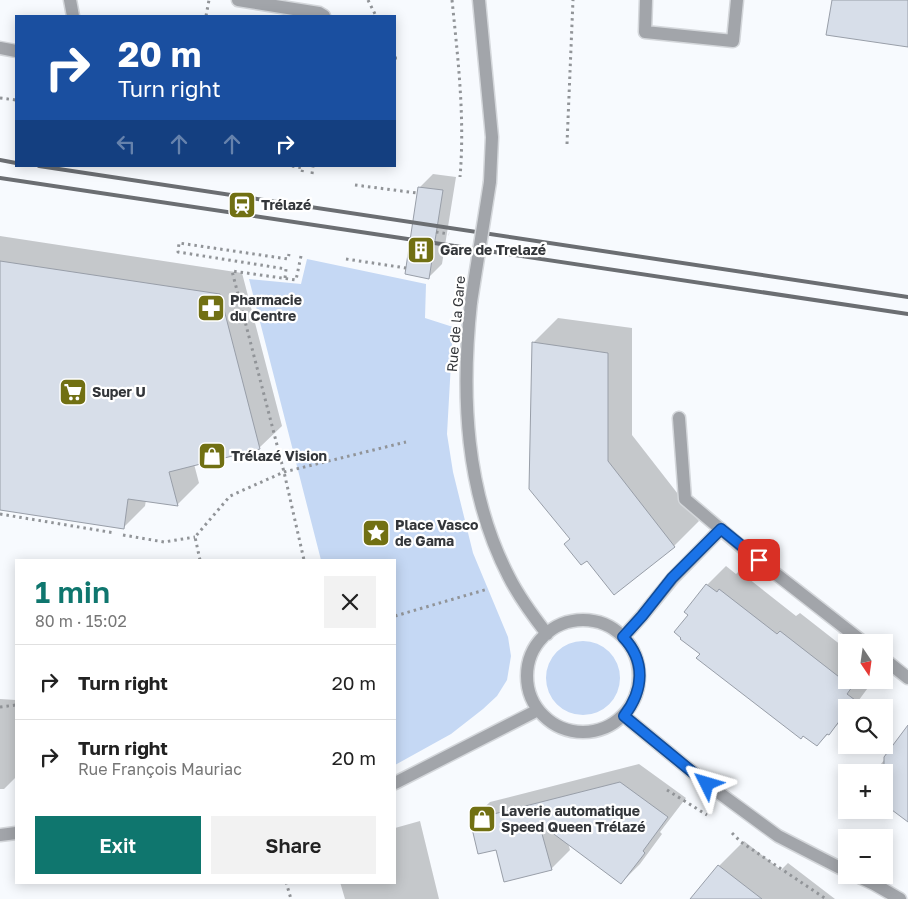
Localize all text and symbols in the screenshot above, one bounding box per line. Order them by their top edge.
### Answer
text: 20 m [118,33,201,75]
icon: right [35,35,100,100]
text: Turn right [118,75,221,102]
icon: left [112,130,140,158]
icon: ahead [165,130,193,158]
icon: ahead [218,130,246,158]
icon: right [271,130,299,158]
station icon: Trélazé [227,190,257,220]
place label: Trélazé [261,196,311,213]
building icon: Gare de Trelazé [406,235,436,265]
place label: Gare de Trelazé [440,241,546,258]
street label: Rue de la Gare [443,275,468,373]
place label: Pharmacie du Centre [230,291,302,324]
pharmacy icon: Pharmacie du Centre [196,293,226,323]
supermarket icon: Super U [58,377,88,407]
place label: Super U [92,383,146,400]
shop icon: Trélazé Vision [197,441,227,471]
place label: Trélazé Vision [231,447,327,464]
place label: Place Vasco de Gama [395,516,478,549]
place icon: Place Vasco de Gama [361,518,391,548]
pin [738,539,780,581]
icon: arrive [745,546,773,574]
text: 1 min [35,574,110,610]
button: close [324,576,376,628]
text: 80 m · 15:02 [35,611,127,631]
north arrow [838,634,892,689]
map controls [838,634,893,884]
icon: right [35,668,63,696]
text: Turn right [78,671,168,694]
text: 20 m [332,671,376,694]
button: search [838,699,893,754]
text: Turn right [78,736,168,759]
icon: right [35,743,63,771]
text: 20 m [332,746,376,769]
position arrow [680,757,732,809]
text: Rue François Mauriac [78,759,242,779]
button: + [838,764,893,819]
place label: Laverie automatique Speed Queen Trélazé [501,802,645,835]
shop icon: Laverie automatique Speed Queen Trélazé [467,804,497,834]
button: Exit [35,816,201,874]
button: Share [211,816,376,874]
button: − [838,829,893,884]

